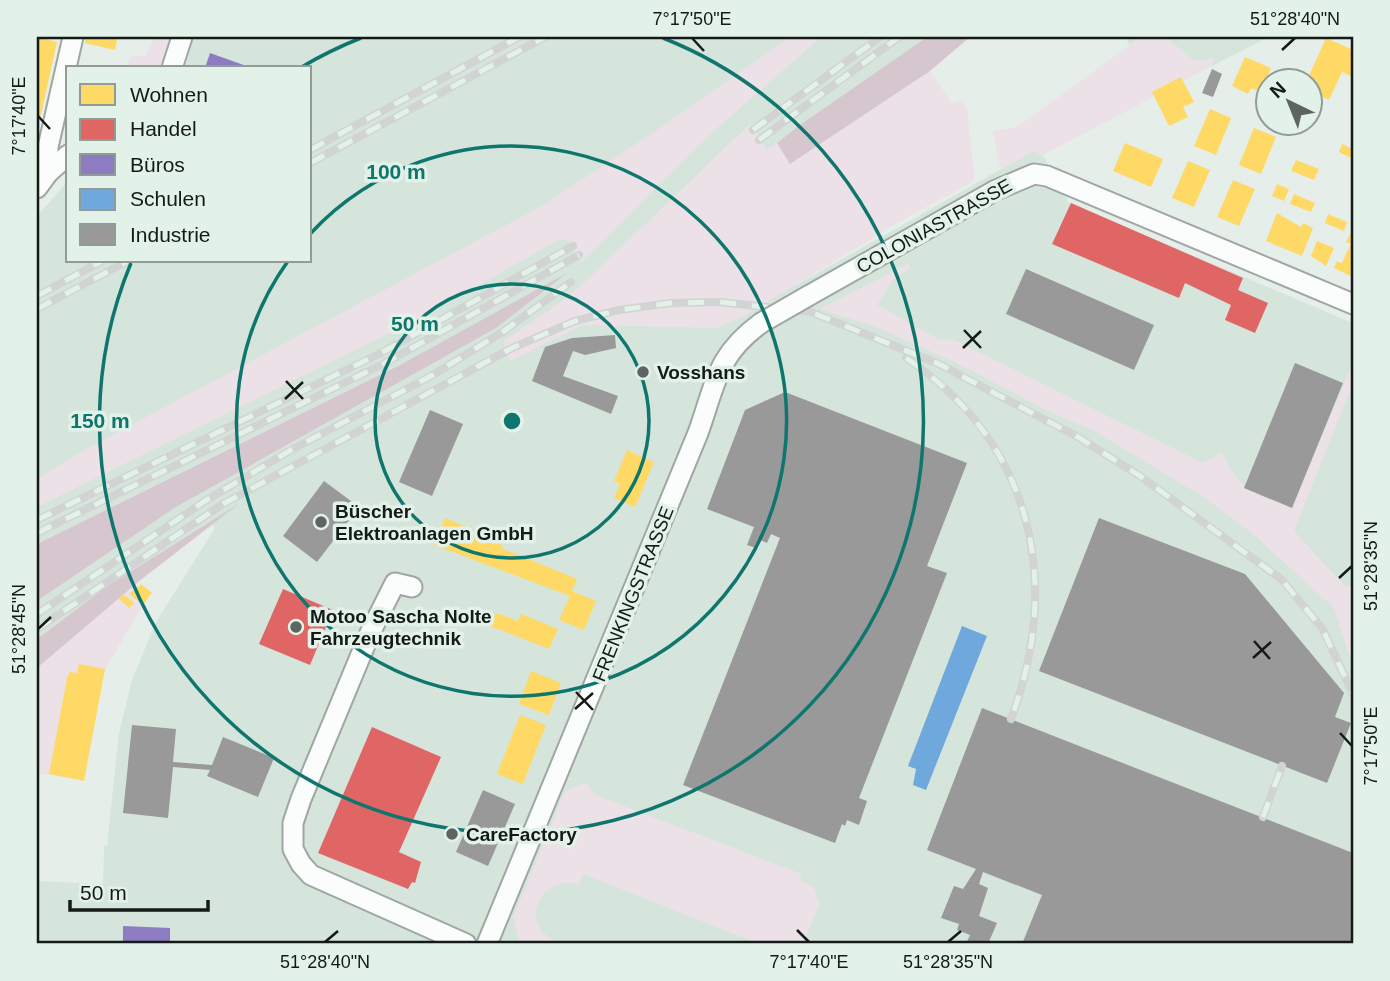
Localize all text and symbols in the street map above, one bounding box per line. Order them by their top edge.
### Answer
text: 7°17'50"E [652,9,732,29]
text: 51°28'40"N [1250,9,1340,29]
legend [66,66,312,262]
north arrow [1254,66,1324,136]
text: 7°17'40"E [9,76,29,156]
text: N [1266,78,1290,102]
text: Wohnen [130,83,208,106]
text: Handel [130,117,197,140]
text: Büros [130,153,185,176]
text: 100 m [366,160,426,183]
street label: COLONIASTRASSE [853,175,1015,277]
text: Schulen [130,187,206,210]
text: Industrie [130,223,211,246]
text: 50 m [391,312,439,335]
place label: Vosshans [657,362,745,383]
marker: Vosshans [635,364,651,380]
text: 150 m [70,409,130,432]
centre of rings [500,409,524,433]
place label: Büscher Elektroanlagen GmbH [335,501,534,544]
street label: FRENKINGSTRASSE [588,503,678,685]
marker: Büscher Elektroanlagen GmbH [313,514,329,530]
text: 51°28'35"N [1361,521,1381,611]
text: 51°28'45"N [9,584,29,674]
place label: Motoo Sascha Nolte Fahrzeugtechnik [310,606,492,649]
marker: Motoo Sascha Nolte Fahrzeugtechnik [288,619,304,635]
text: 7°17'50"E [1361,706,1381,786]
place label: CareFactory [466,824,577,845]
marker: CareFactory [444,826,460,842]
scale bar [70,869,208,913]
text: 50 m [80,881,127,904]
text: 51°28'40"N [280,952,370,972]
text: 7°17'40"E [769,952,849,972]
text: 51°28'35"N [903,952,993,972]

